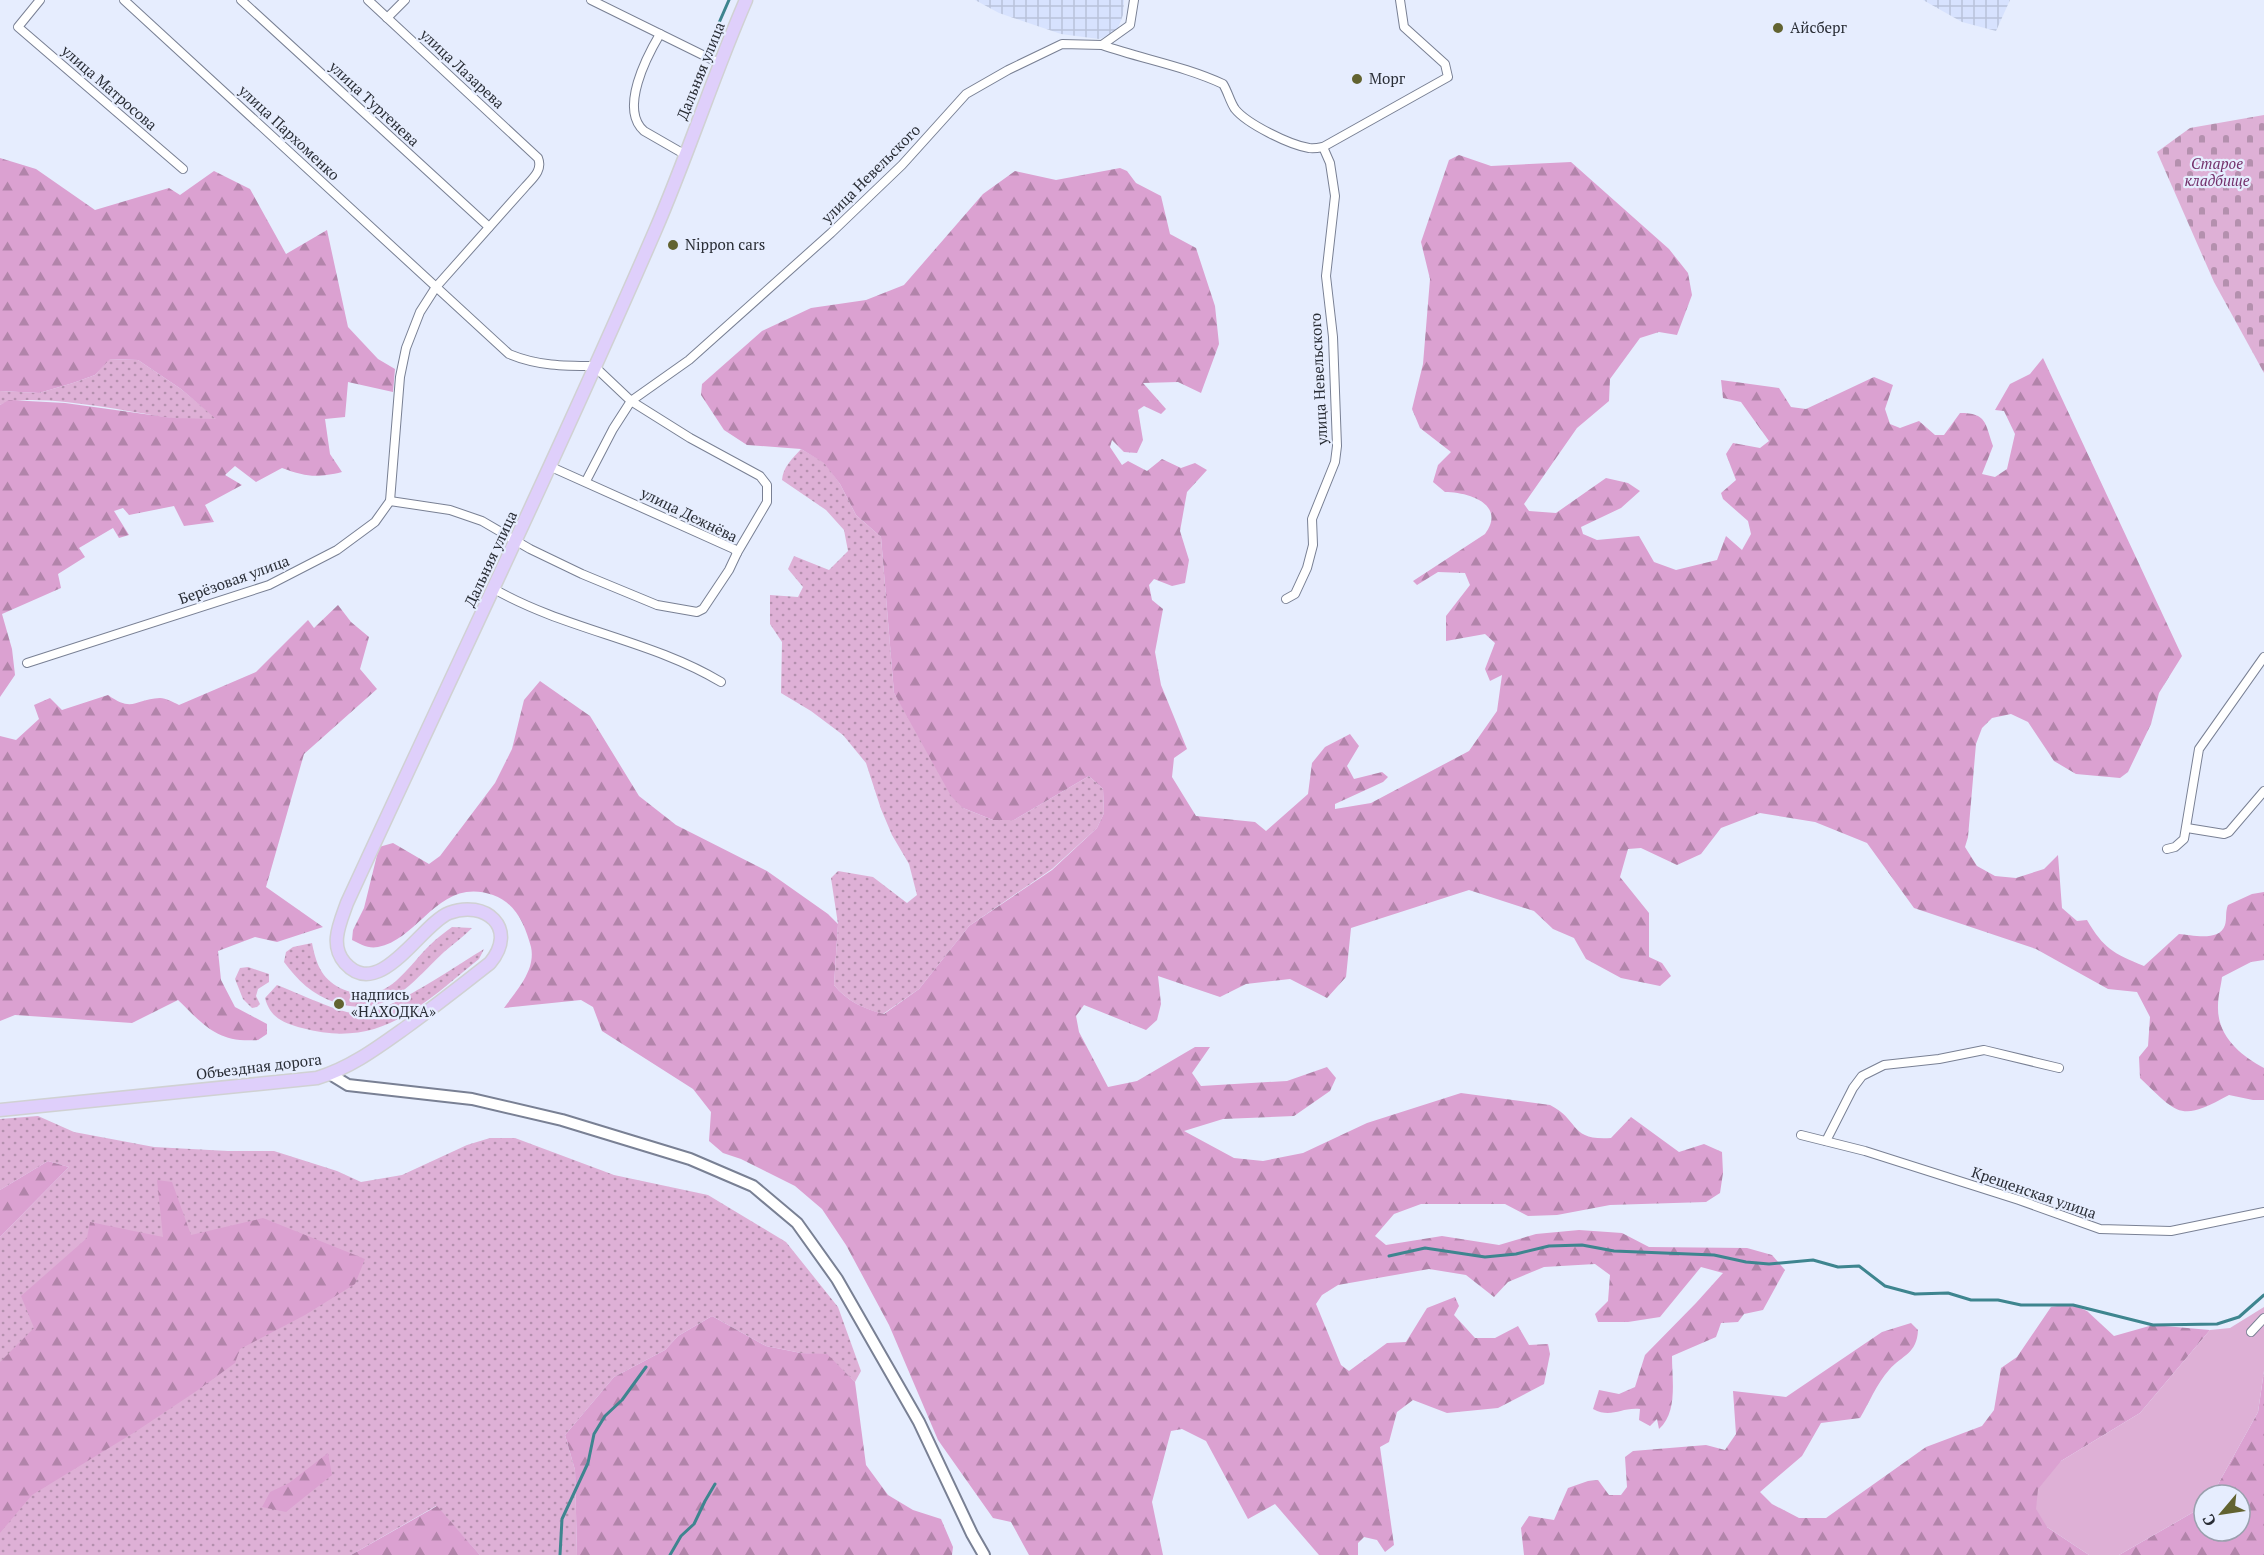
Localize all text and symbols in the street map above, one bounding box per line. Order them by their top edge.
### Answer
place label: Айсберг [1790,17,1848,37]
street label: Дальняя улица [671,18,729,122]
marker: Айсберг [1771,21,1785,35]
street label: улица Лазарева [415,23,510,113]
street label: улица Матросова [57,40,162,135]
street label: улица Тургенева [325,56,424,151]
place label: Морг [1369,68,1406,88]
marker: Морг [1350,72,1364,86]
street label: улица Пархоменко [234,79,345,184]
street label: улица Невельского [816,119,924,228]
park label: Старое кладбище [2184,153,2250,190]
place label: Nippon cars [685,234,765,254]
marker: Nippon cars [666,238,680,252]
street label: улица Невельского [1305,313,1331,447]
street label: улица Дежнёва [637,482,742,546]
street label: Дальняя улица [459,507,521,610]
street label: Берёзовая улица [176,550,292,608]
place label: надпись «НАХОДКА» [351,984,436,1021]
marker: надпись «НАХОДКА» [332,997,346,1011]
street label: Объездная дорога [195,1048,323,1084]
street label: Крещенская улица [1969,1161,2100,1223]
north arrow [2192,1483,2252,1543]
text: С [2197,1510,2221,1530]

